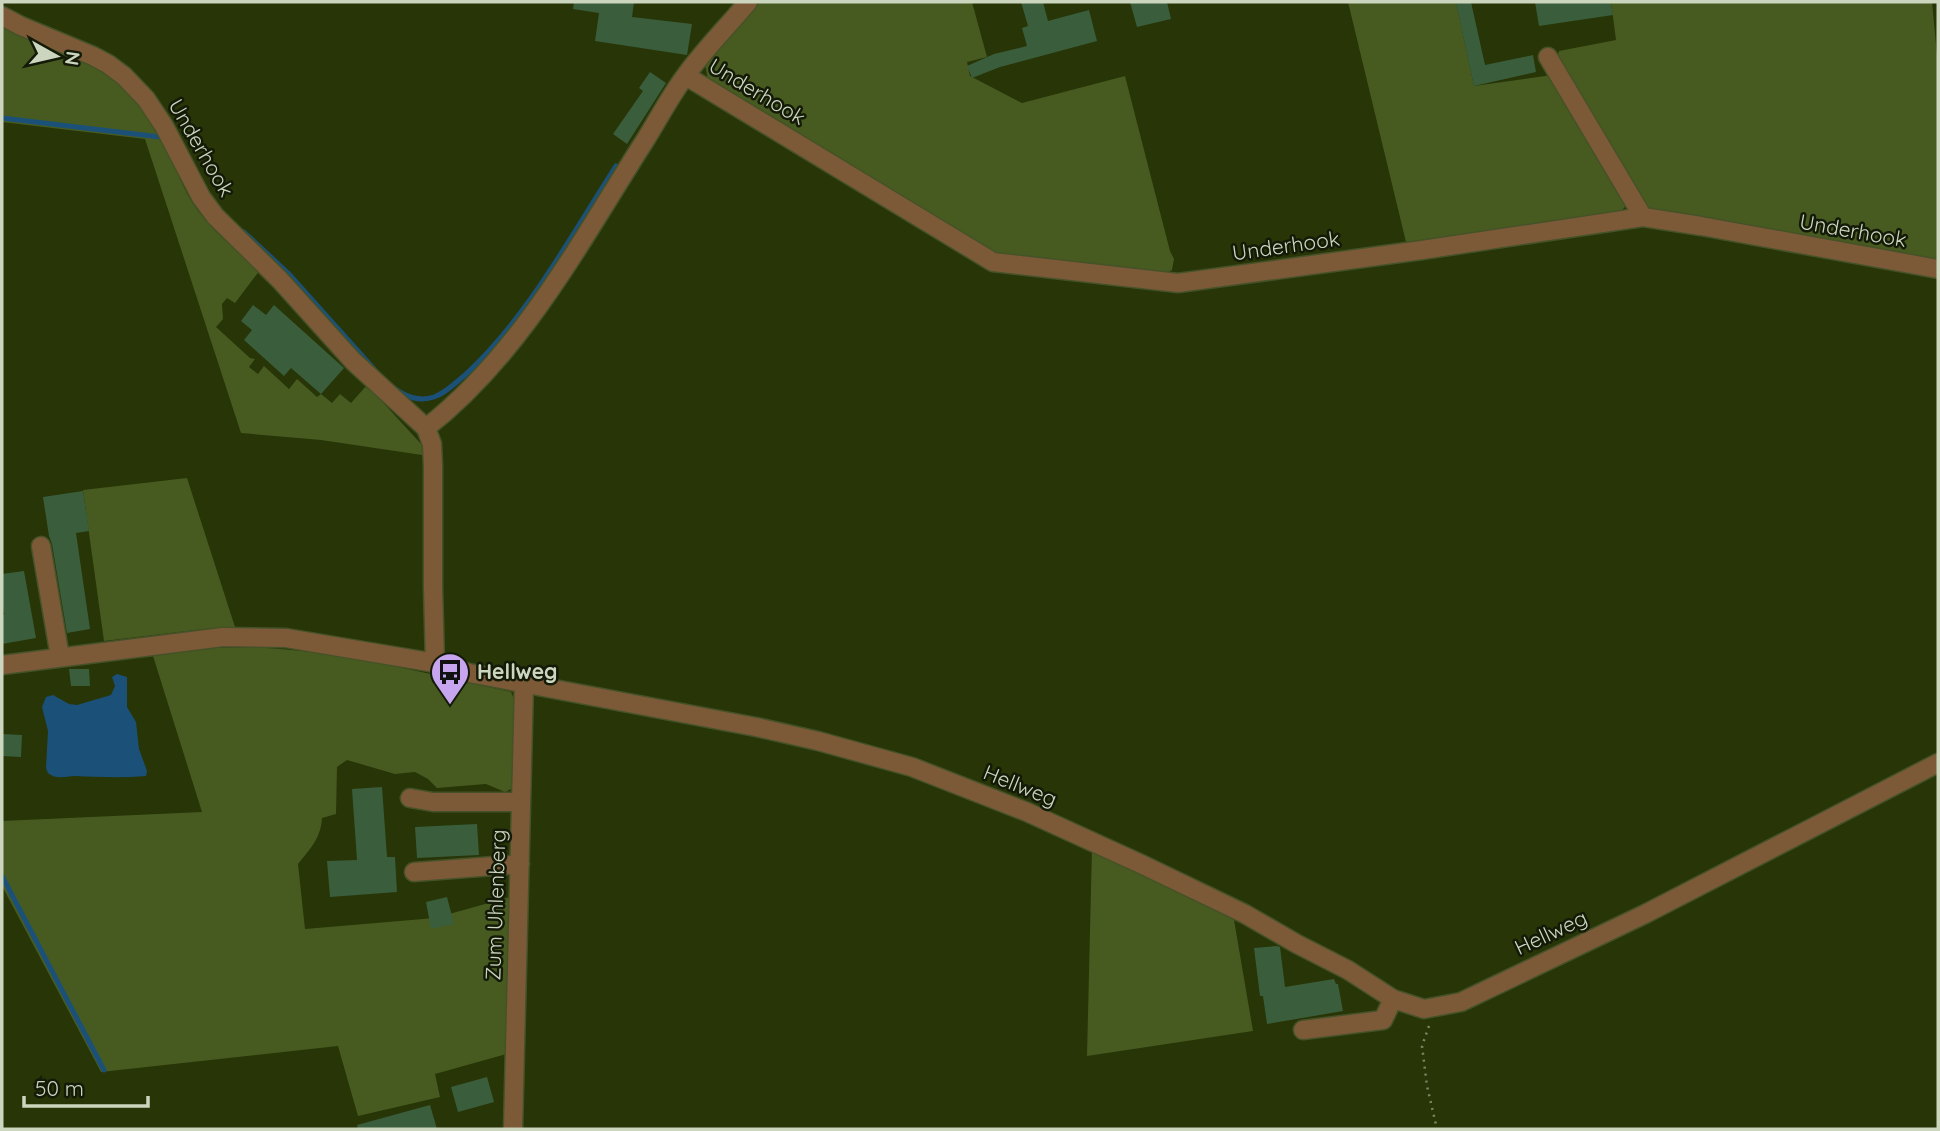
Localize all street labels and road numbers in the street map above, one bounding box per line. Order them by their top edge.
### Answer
street label: Underhook [704,52,811,130]
street label: Underhook [164,94,240,201]
street label: Underhook [1798,208,1909,252]
street label: Underhook [1230,225,1341,265]
street label: Hellweg [980,759,1061,812]
street label: Zum Uhlenberg [479,829,511,981]
street label: Hellweg [1510,904,1591,960]

